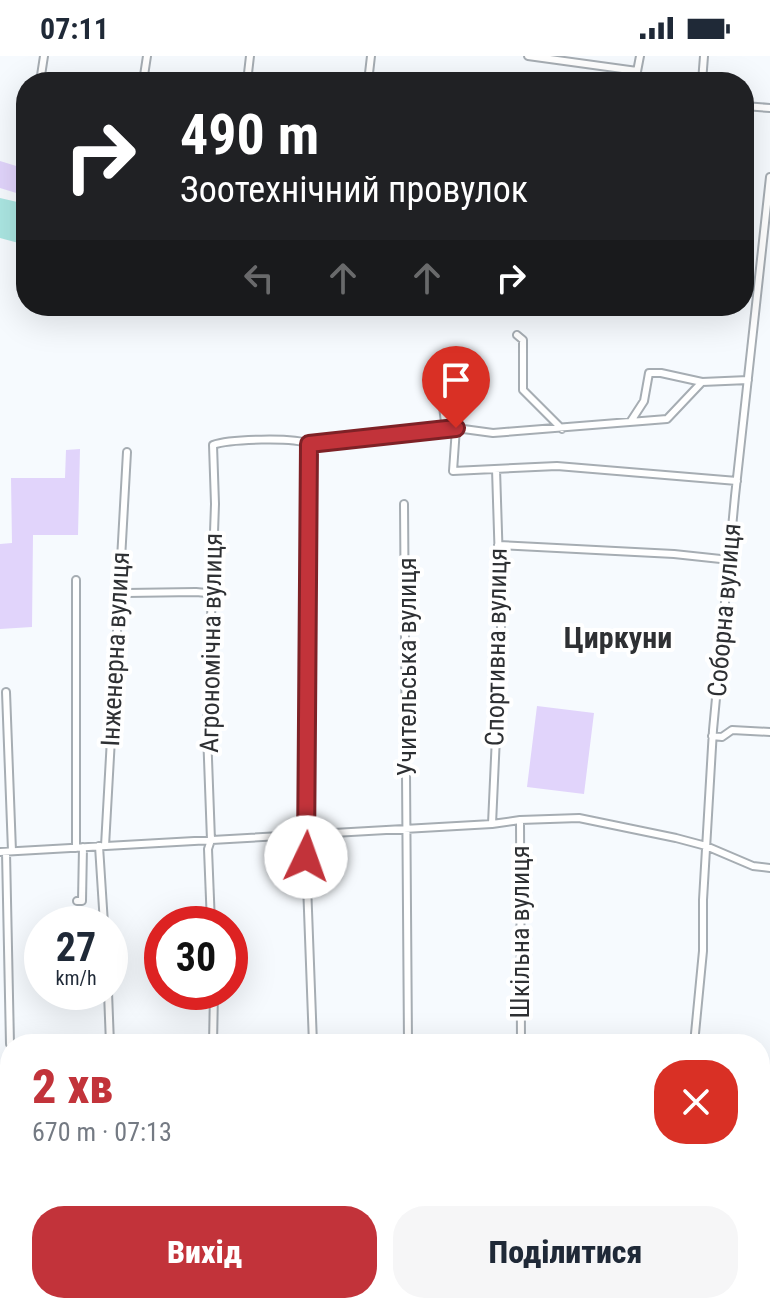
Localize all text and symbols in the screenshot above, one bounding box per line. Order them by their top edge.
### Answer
text: 07:11 [40,11,109,46]
text: 490 m [180,102,319,168]
icon: right [48,104,152,208]
text: Зоотехнічний провулок [180,169,528,211]
icon: left [237,256,281,300]
icon: ahead [321,256,365,300]
icon: ahead [405,256,449,300]
icon: right [489,256,533,300]
pin [422,346,490,428]
icon: arrive [434,358,478,402]
street label: Соборна вулиця [701,522,747,698]
street label: Агрономічна вулиця [194,533,228,753]
street label: Спортивна вулиця [479,548,513,746]
street label: Інженерна вулиця [95,551,135,747]
street label: Учительська вулиця [392,557,422,777]
district label: Циркуни [564,620,672,655]
position arrow [264,815,348,899]
street label: Шкільна вулиця [505,845,535,1019]
speed limit sign: 30 [144,906,248,1010]
text: 27 [56,924,96,971]
text: km/h [55,966,97,990]
text: 2 хв [32,1058,113,1115]
button: close [654,1060,738,1144]
text: 670 m · 07:13 [32,1117,172,1147]
button: Вихід [32,1206,377,1298]
button: Поділитися [393,1206,738,1298]

